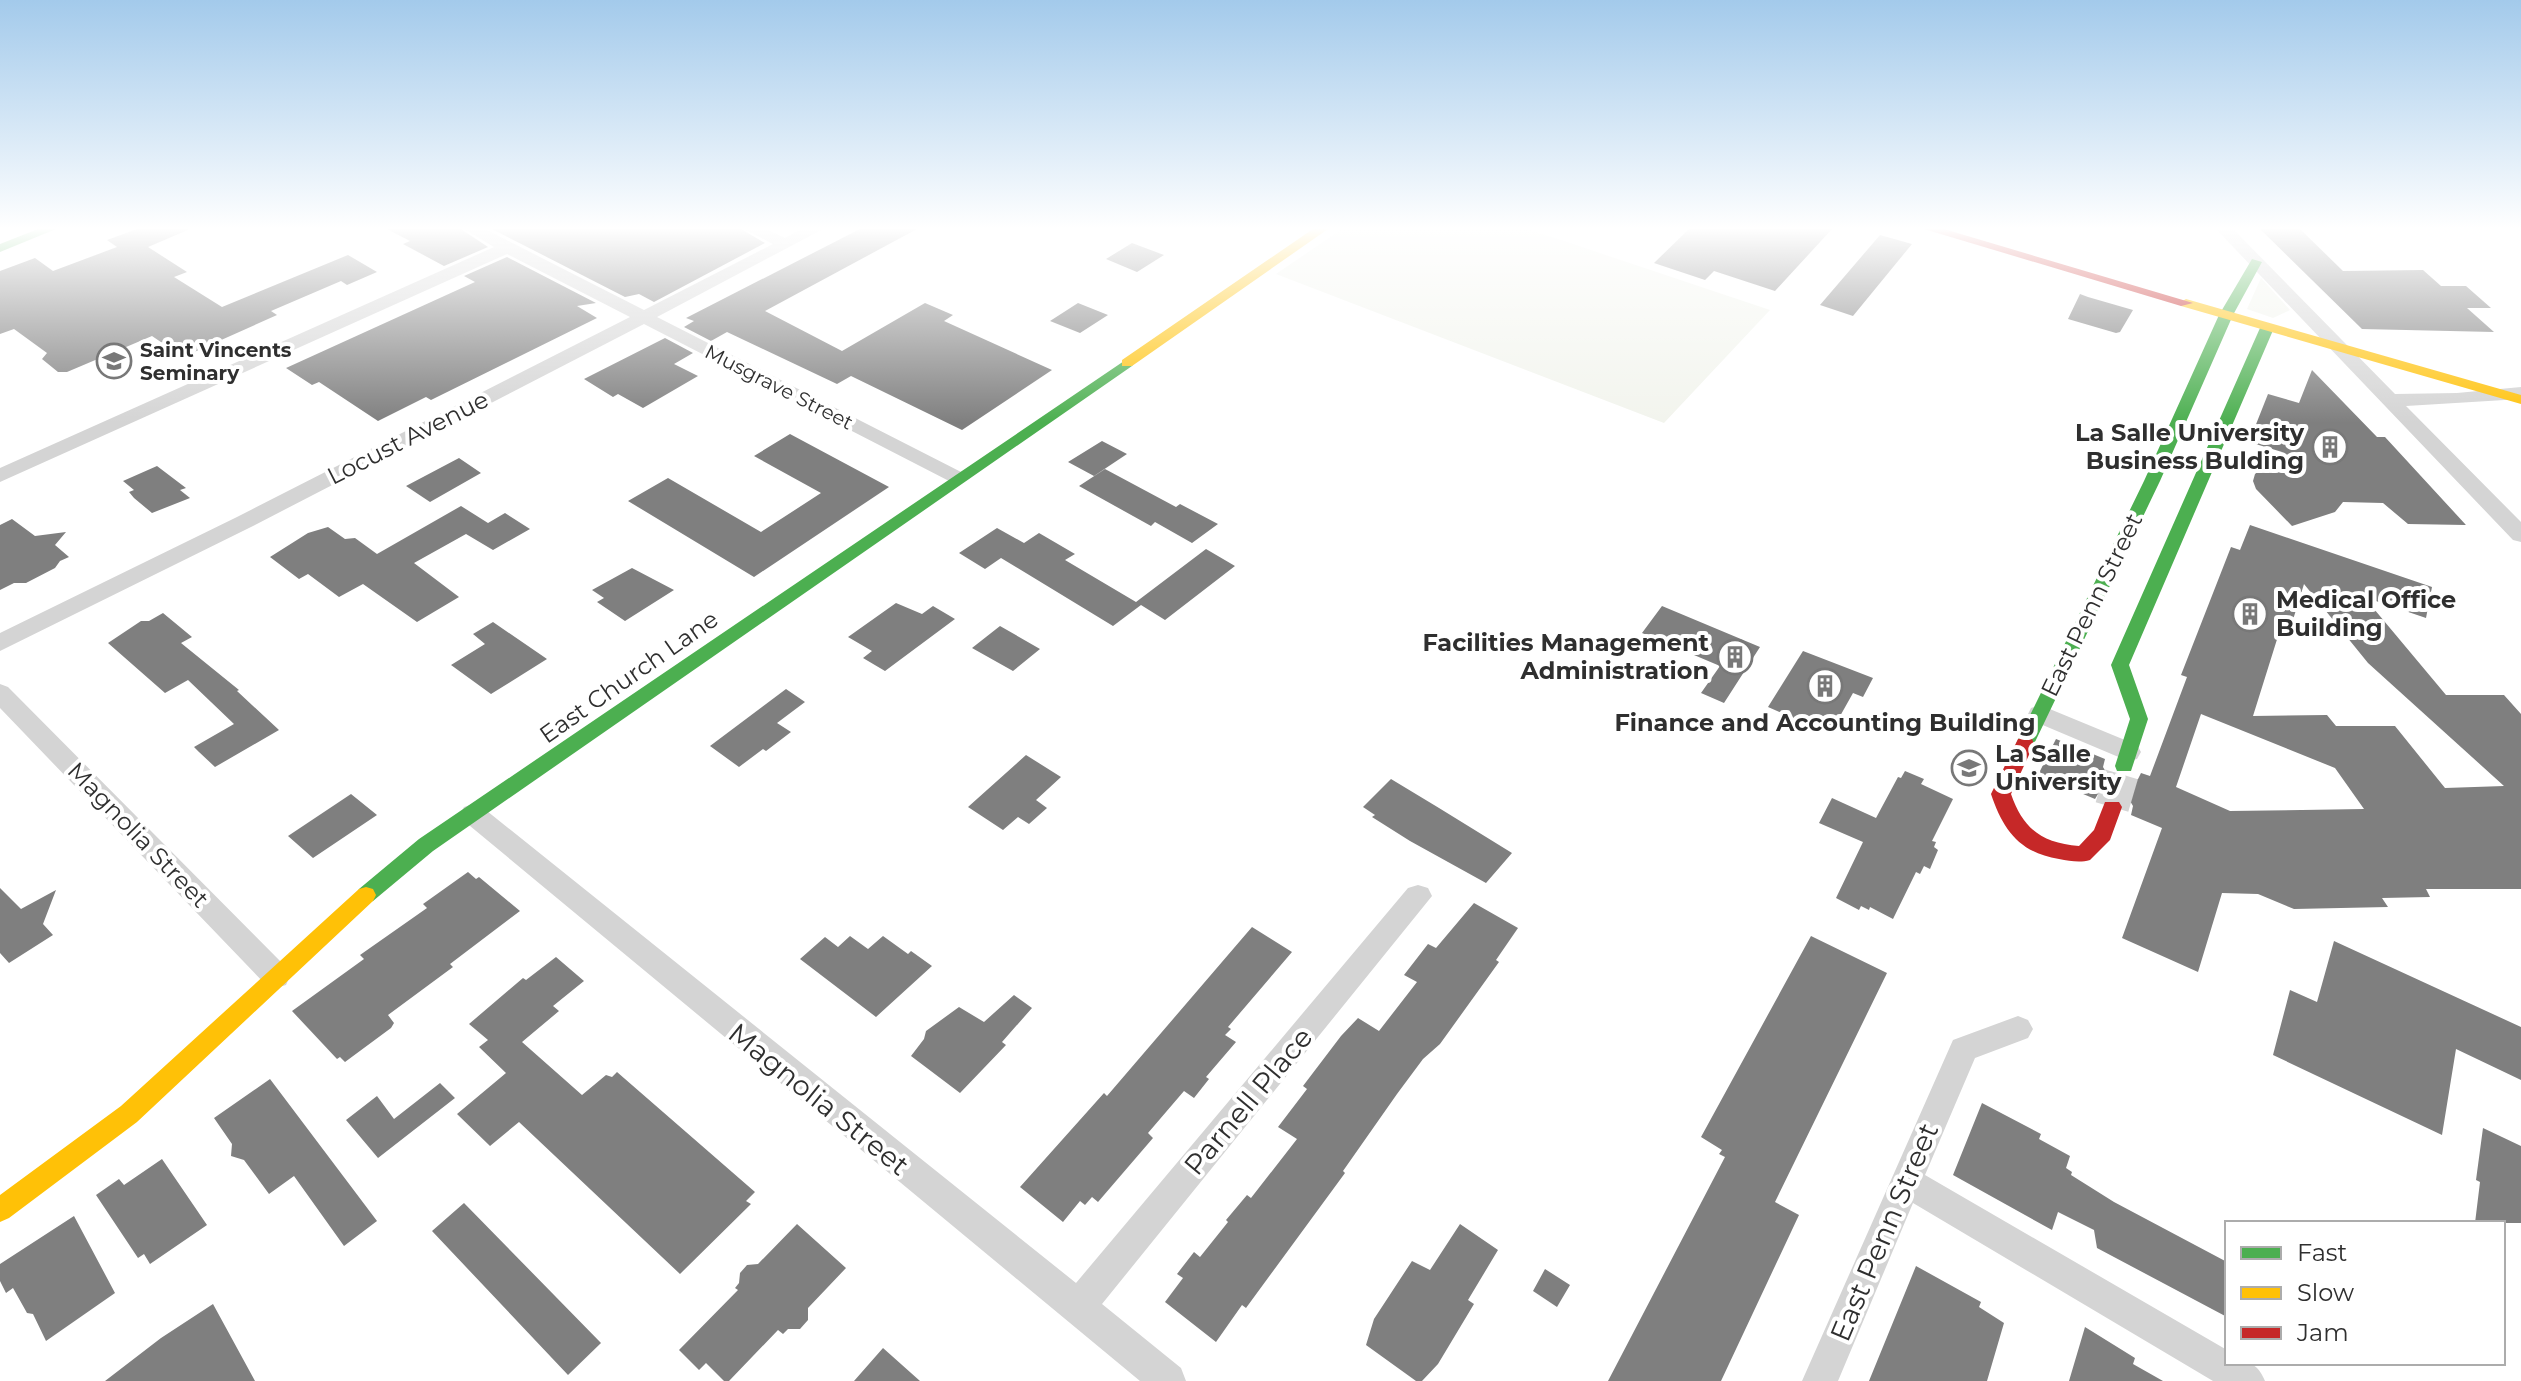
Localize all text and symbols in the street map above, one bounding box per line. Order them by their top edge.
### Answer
place label: Saint Vincents Seminary [140,338,292,385]
street label: Musgrave Street [701,339,857,435]
school or university icon: Saint Vincents Seminary [95,342,133,380]
street label: Locust Avenue [322,384,493,491]
place label: La Salle University Business Bulding [2075,418,2305,475]
building icon: La Salle University Business Bulding [2311,428,2349,466]
street label: East Penn Street [2035,508,2149,701]
place label: Medical Office Building [2276,585,2456,642]
building icon: Medical Office Building [2231,595,2269,633]
street label: East Church Lane [534,604,724,749]
place label: Facilities Management Administration [1422,628,1710,685]
building icon: Facilities Management Administration [1716,638,1754,676]
building icon: Finance and Accounting Building [1806,667,1844,705]
place label: Finance and Accounting Building [1614,708,2036,737]
place label: La Salle University [1995,739,2122,796]
school or university icon: La Salle University [1950,749,1988,787]
street label: Magnolia Street [62,756,215,913]
street label: Magnolia Street [722,1016,916,1182]
street label: Parnell Place [1176,1020,1320,1182]
street label: East Penn Street [1823,1118,1945,1346]
legend [2225,1221,2505,1365]
text: Fast [2297,1238,2348,1267]
text: Slow [2297,1278,2354,1307]
text: Jam [2296,1318,2349,1347]

